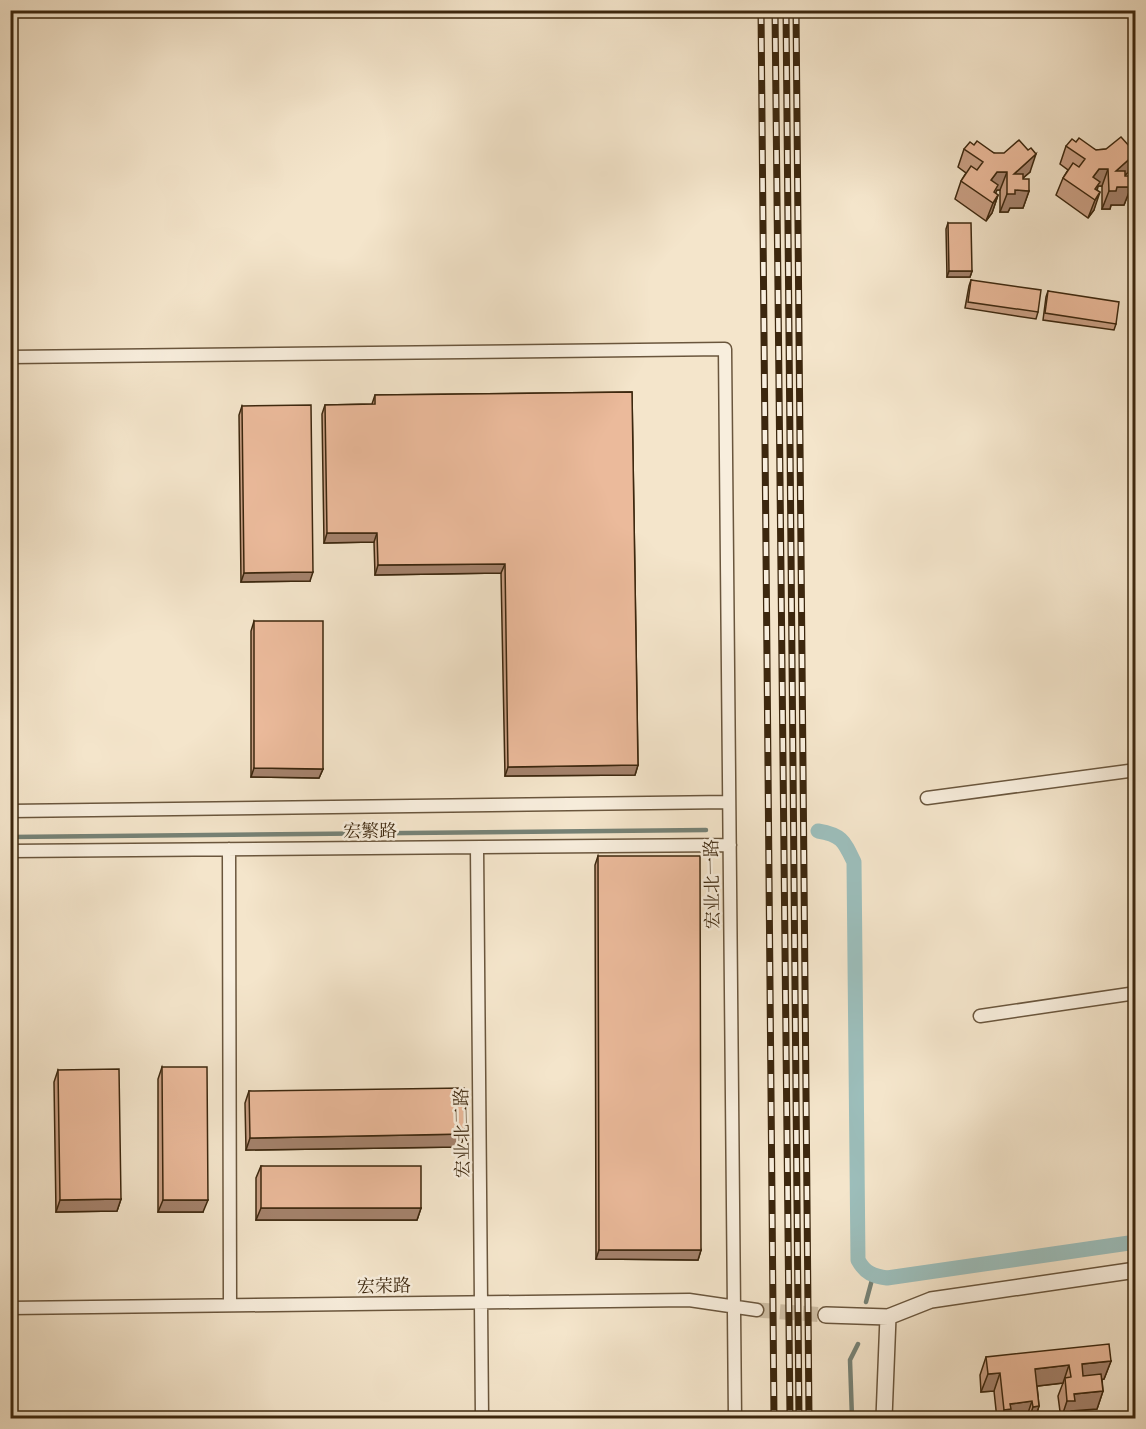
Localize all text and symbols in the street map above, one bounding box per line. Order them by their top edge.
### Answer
street label: 宏繁路 [343,817,397,844]
street label: 宏业北一路 [697,839,726,929]
street label: 宏业北二路 [447,1088,476,1178]
street label: 宏荣路 [357,1272,411,1299]

